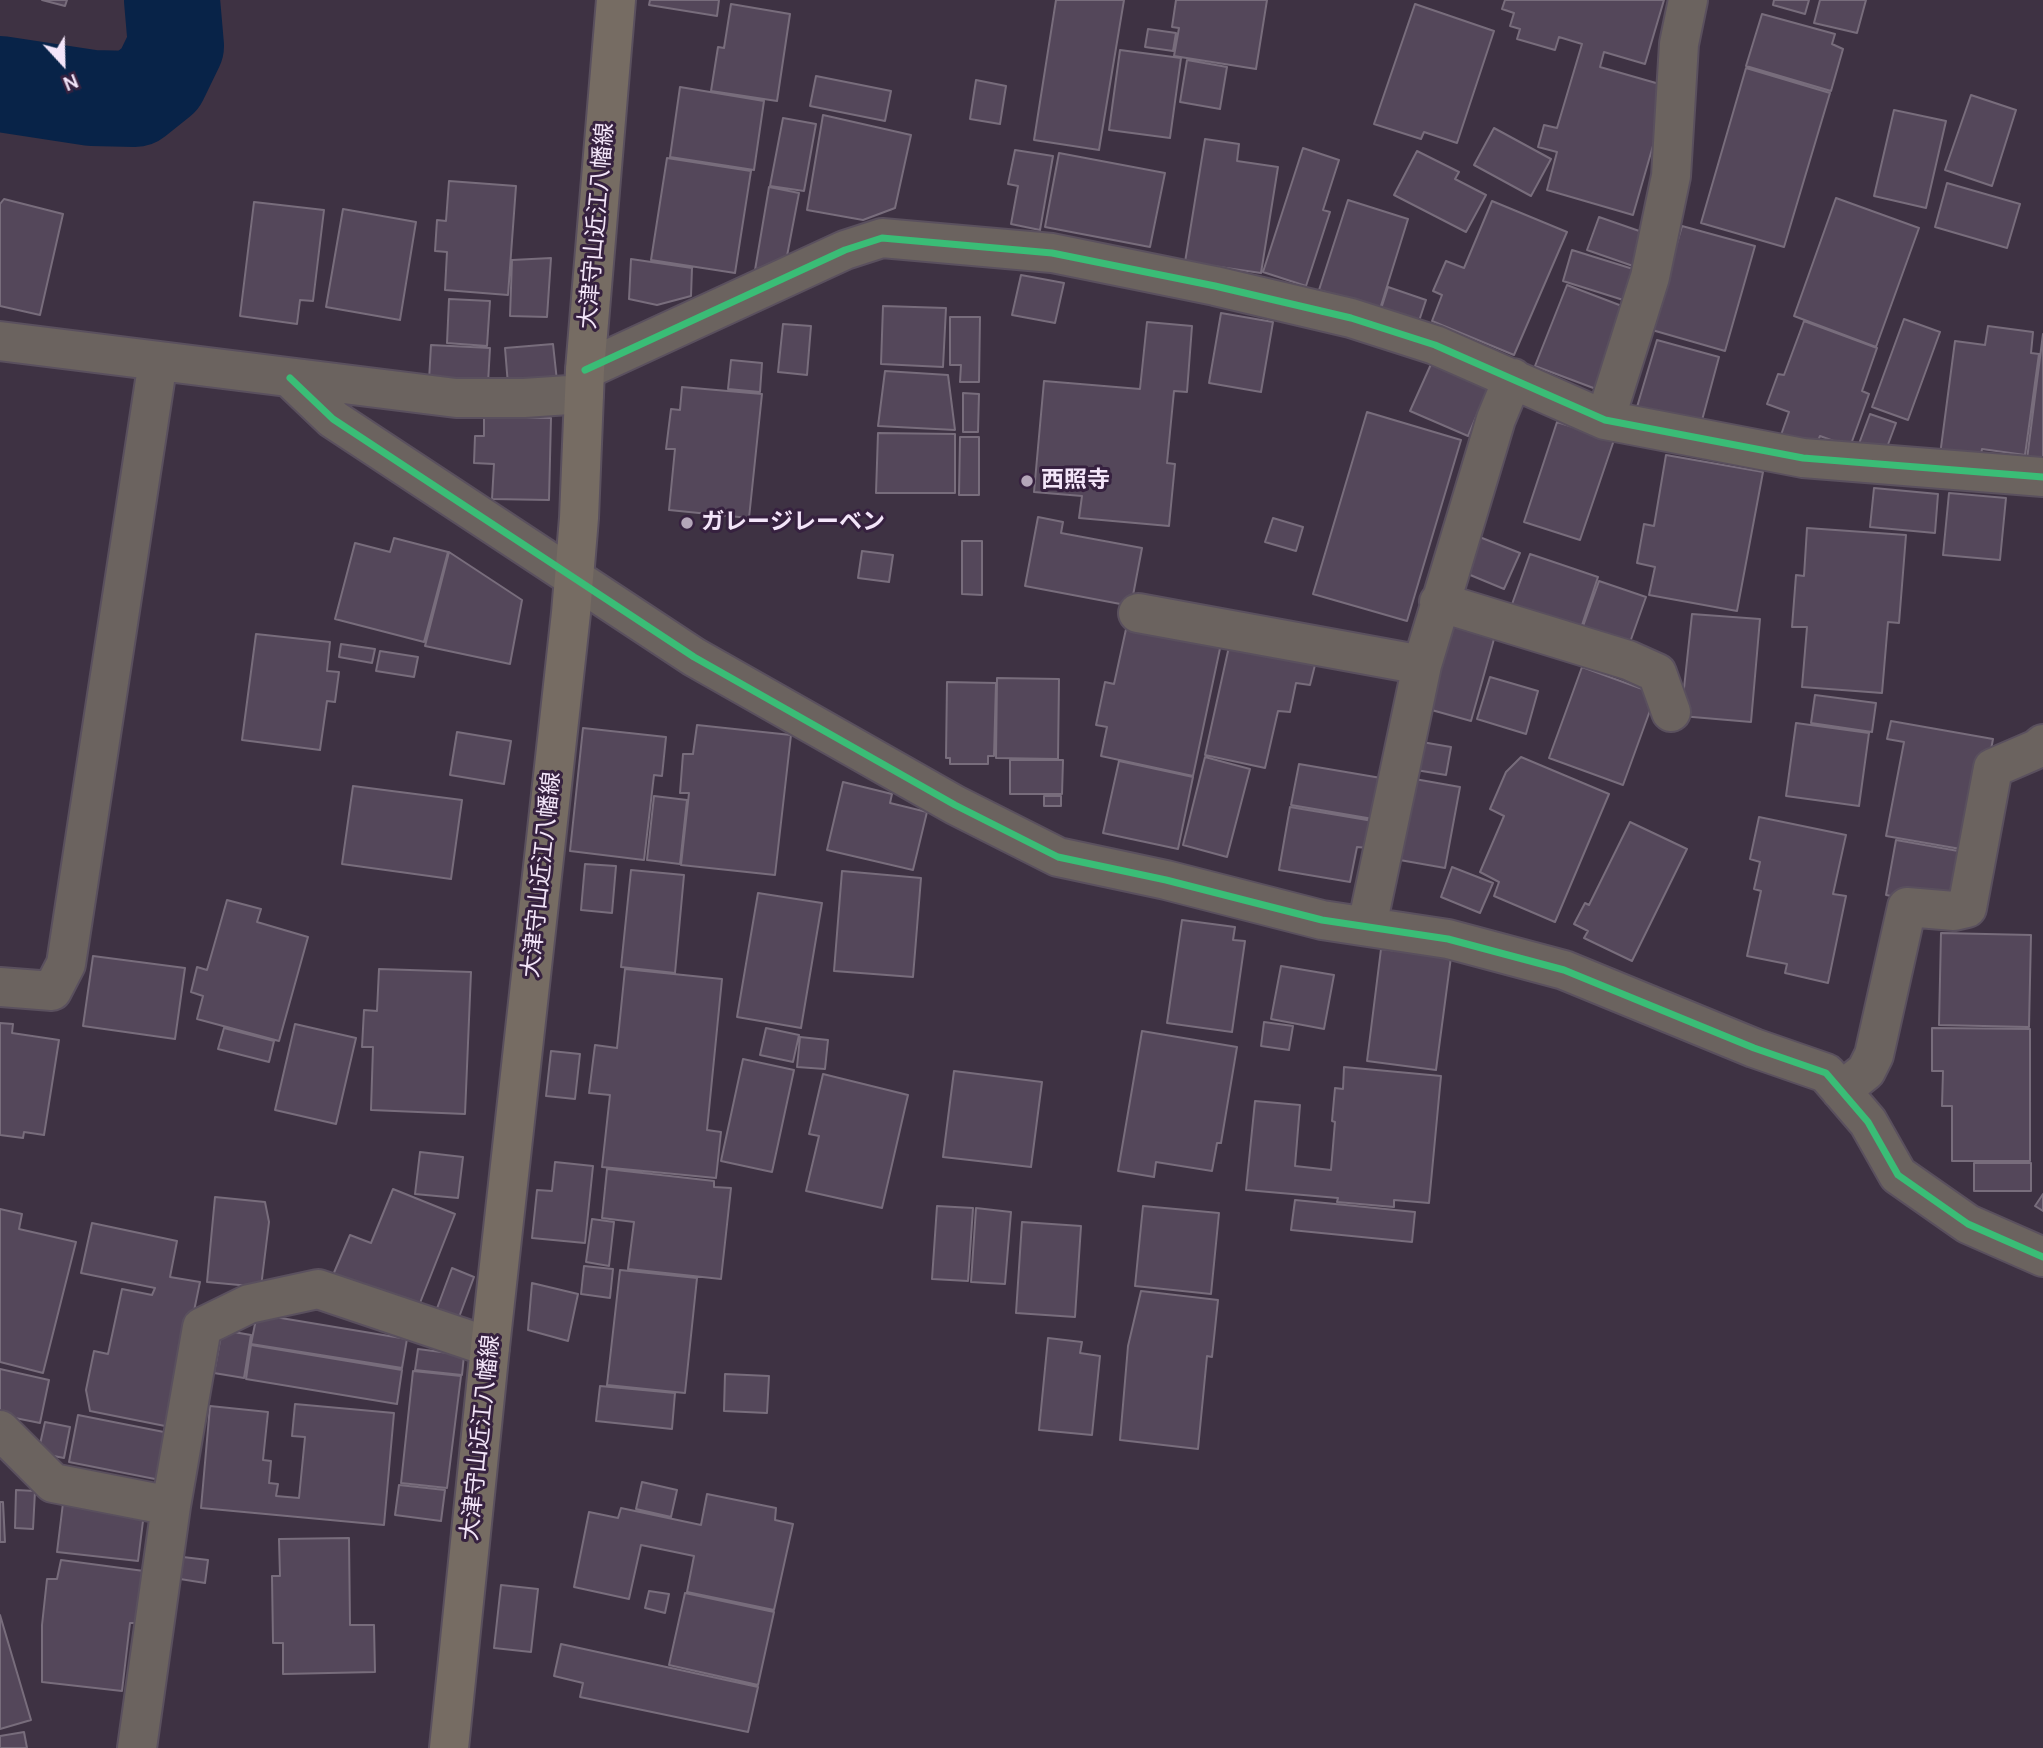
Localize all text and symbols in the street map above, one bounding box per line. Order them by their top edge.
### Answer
north arrow [28,28,98,98]
text: N [60,68,82,97]
street label: 大津守山近江八幡線 [574,122,620,330]
place label: 西照寺 [1041,467,1110,495]
marker: 西照寺 [1019,473,1035,489]
place label: ガレージレーベン [701,509,885,537]
marker: ガレージレーベン [679,515,695,531]
street label: 大津守山近江八幡線 [517,771,567,979]
street label: 大津守山近江八幡線 [456,1334,506,1542]

